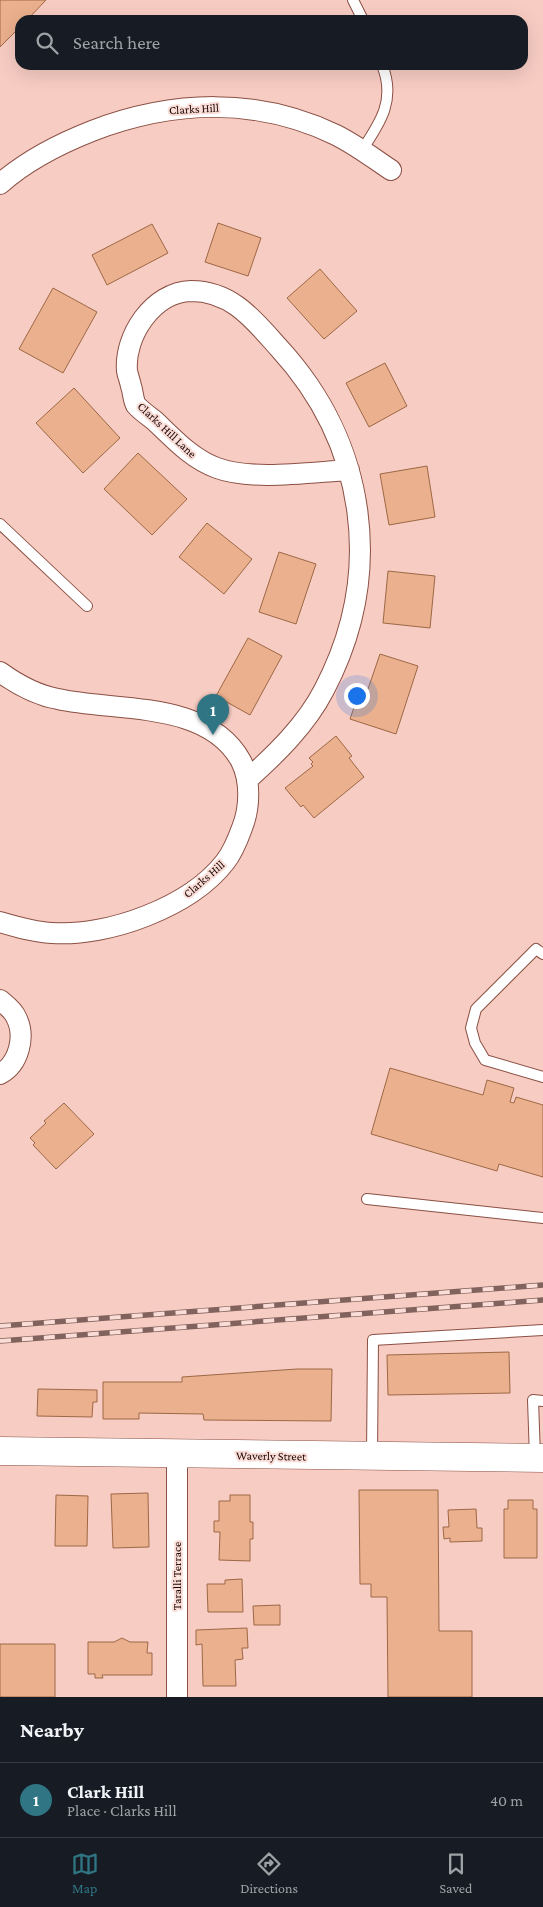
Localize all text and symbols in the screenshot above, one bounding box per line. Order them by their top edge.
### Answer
search box [15,15,528,70]
icon: search [33,29,61,57]
text: Search here [73,32,160,53]
street label: Clarks Hill [169,101,219,117]
street label: Clarks Hill Lane [135,399,199,461]
your location [344,683,370,709]
pin: 1 [197,694,229,735]
street label: Clarks Hill [181,857,227,901]
street label: Waverly Street [236,1448,307,1464]
street label: Taralli Terrace [170,1542,184,1610]
text: Nearby [20,1718,84,1742]
text: Clark Hill [67,1781,144,1802]
text: 1 [33,1792,39,1809]
text: 40 m [490,1792,523,1809]
text: Place · Clarks Hill [67,1802,177,1819]
tab: Map [71,1850,99,1896]
tab: Directions [240,1850,298,1896]
tab: Saved [439,1850,472,1896]

